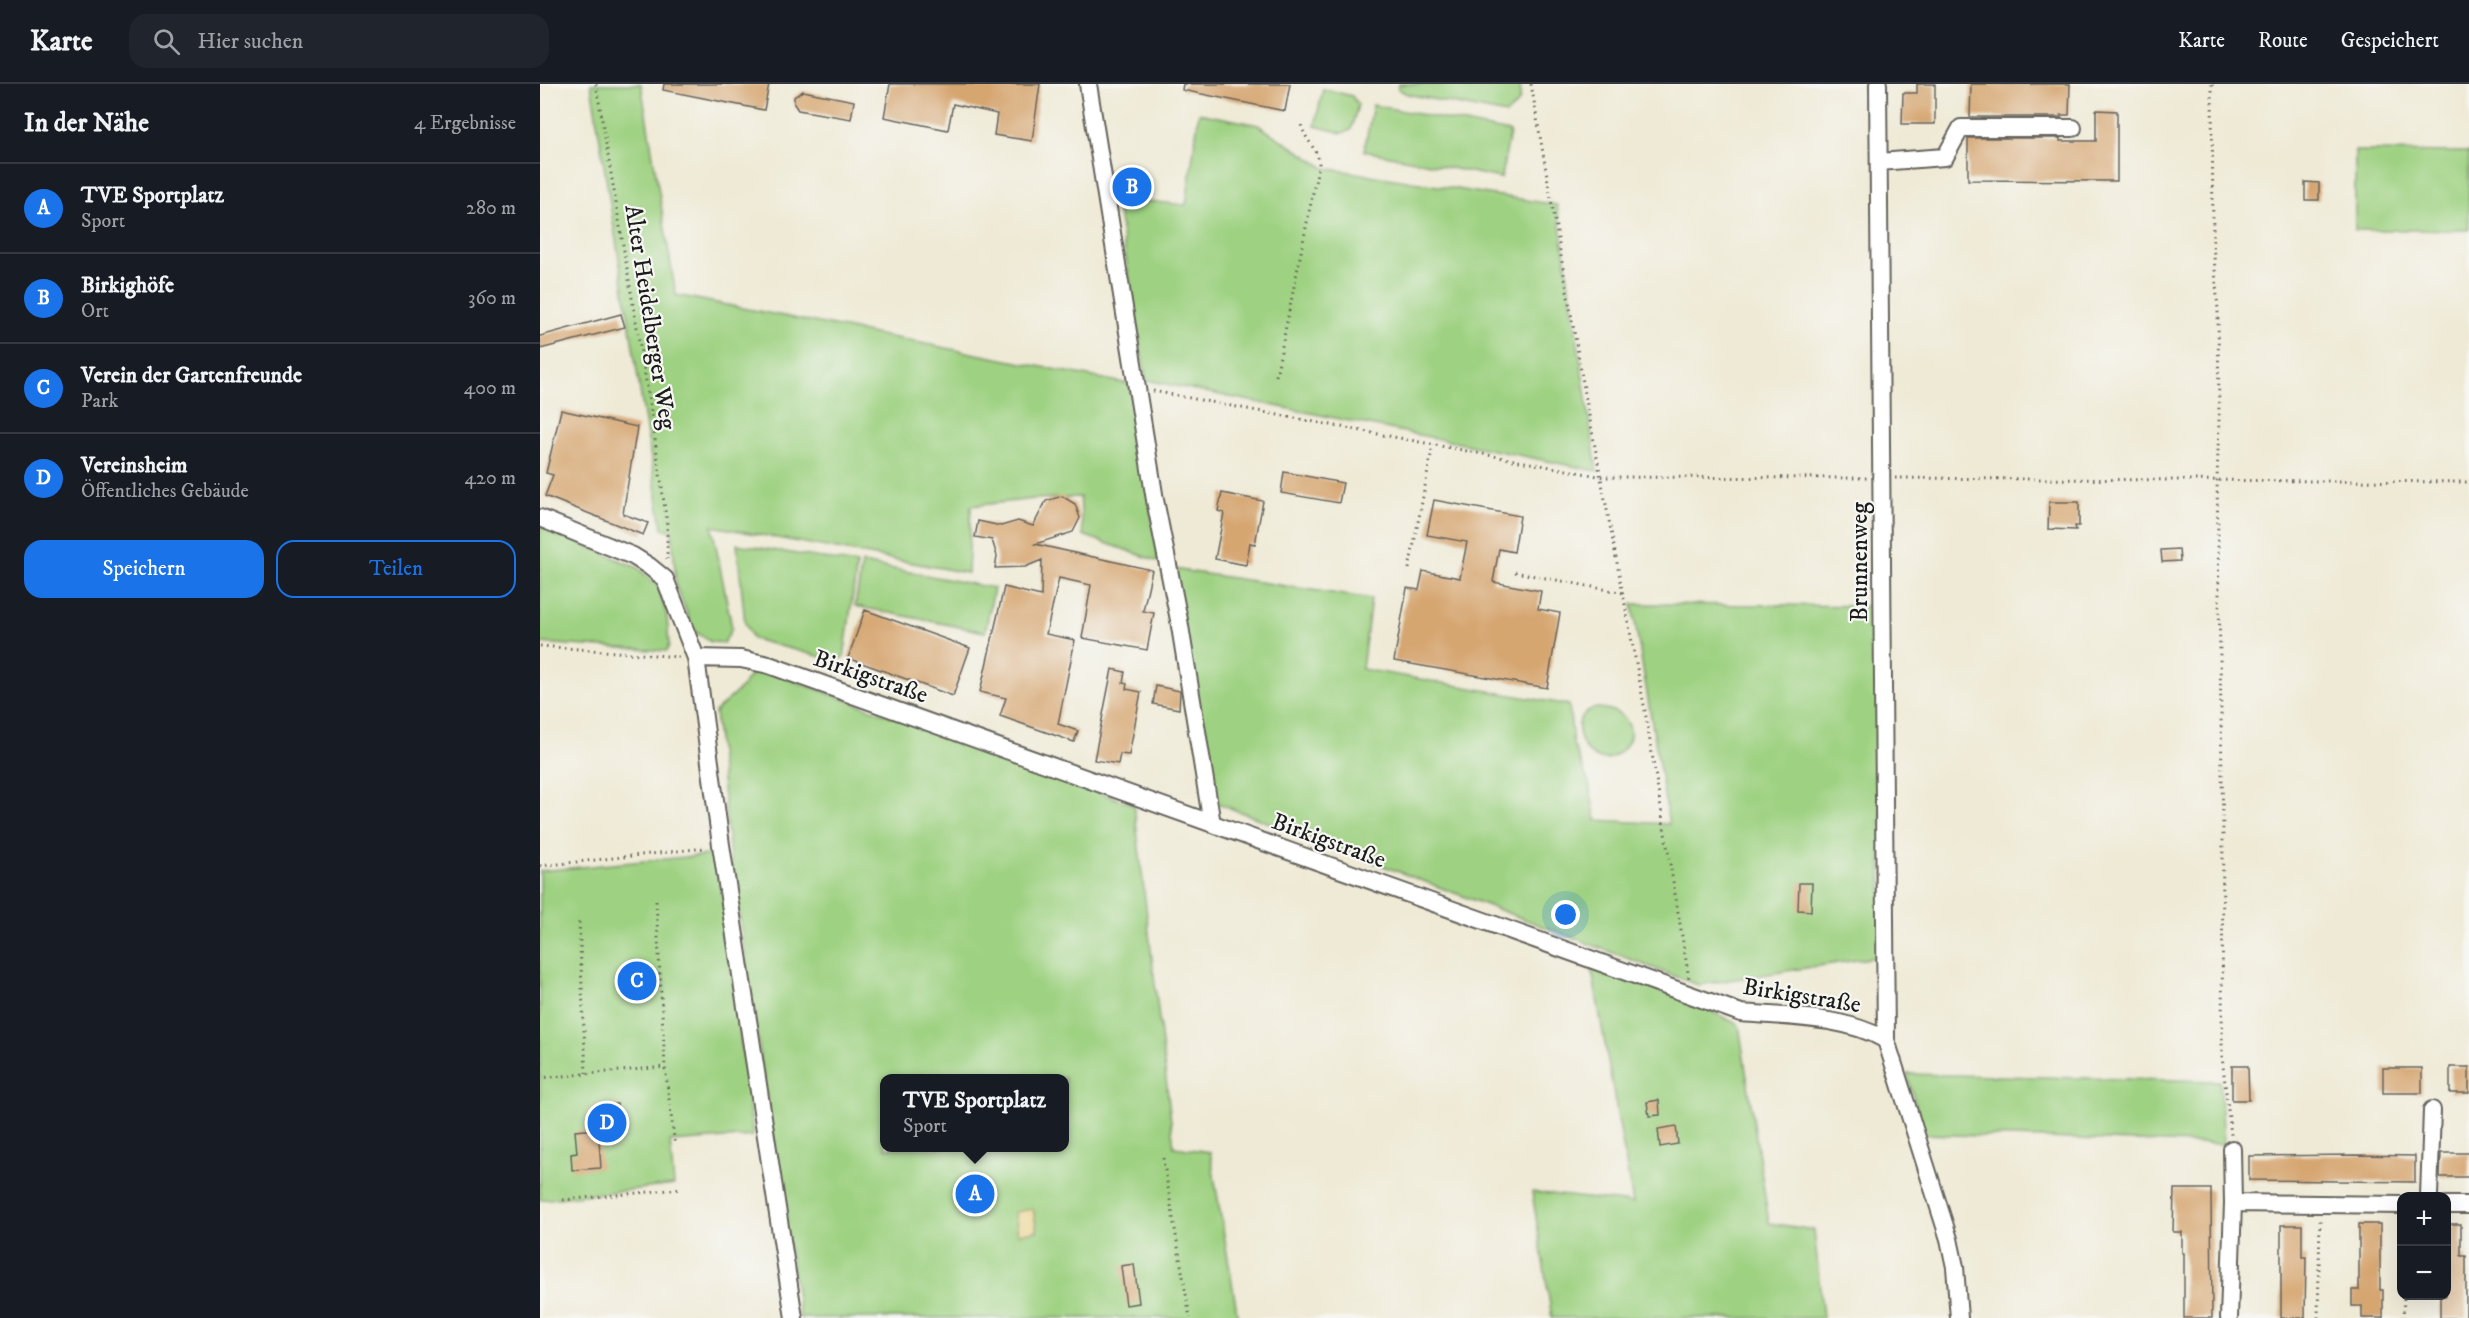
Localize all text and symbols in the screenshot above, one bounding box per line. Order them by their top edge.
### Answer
search box [129,14,549,68]
text: Karte [30,24,93,59]
icon: search [150,25,183,58]
text: Hier suchen [198,28,303,55]
text: Karte [2178,28,2225,54]
text: Route [2258,28,2308,54]
text: Gespeichert [2341,28,2439,54]
text: In der Nähe [24,107,149,140]
text: 4 Ergebnisse [414,111,516,136]
pin: B [1112,164,1152,210]
text: TVE Sportplatz [81,182,224,209]
text: A [37,196,50,221]
text: 280 m [466,196,516,221]
street label: Alter Heidelberger Weg [617,203,683,432]
text: Sport [81,209,125,234]
text: Birkighöfe [81,272,174,299]
text: B [37,286,50,311]
text: 360 m [468,286,516,311]
text: Ort [81,299,109,324]
text: Verein der Gartenfreunde [81,362,302,389]
text: C [37,376,50,401]
text: 400 m [464,376,516,401]
text: Park [81,389,118,414]
text: Vereinsheim [81,452,187,479]
text: D [36,466,51,491]
text: 420 m [465,466,516,491]
text: Öffentliches Gebäude [81,479,249,504]
street label: Brunnenweg [1845,502,1875,622]
button: Speichern [24,540,264,598]
button: Teilen [276,540,516,598]
street label: Birkigstraße [809,643,932,711]
street label: Birkigstraße [1268,806,1390,875]
your location [1551,900,1580,929]
pin: C [618,958,656,1004]
street label: Birkigstraße [1741,972,1863,1020]
popup [880,1074,1069,1152]
text: TVE Sportplatz [903,1087,1046,1114]
pin: D [588,1100,626,1146]
text: Sport [903,1114,947,1139]
pin: A [956,1172,994,1216]
map controls [2397,1192,2451,1300]
button: + [2397,1192,2451,1246]
button: − [2397,1246,2451,1300]

